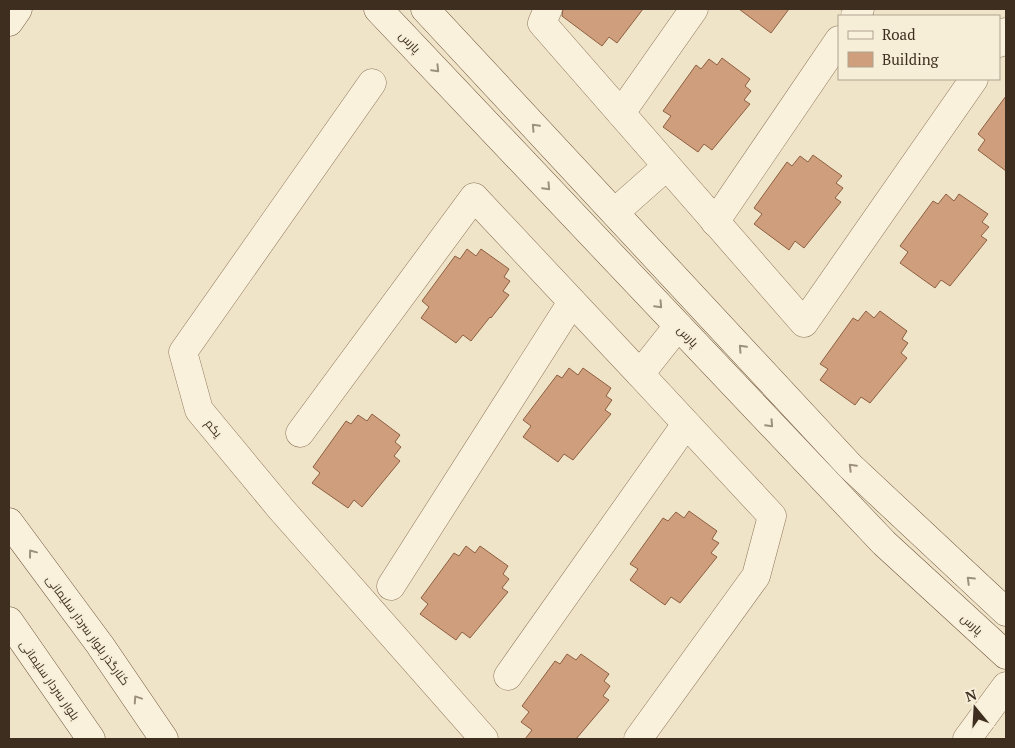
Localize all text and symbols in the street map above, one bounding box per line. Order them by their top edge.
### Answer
legend [838,15,1000,80]
text: Road [882,24,915,44]
street label: پارس [395,28,424,58]
text: Building [882,49,940,69]
one-way arrow [430,63,439,72]
one-way arrow [532,124,541,133]
one-way arrow [541,182,550,191]
one-way arrow [653,300,662,309]
street label: پارس [673,322,702,352]
one-way arrow [739,345,748,354]
street label: یکم [201,416,226,441]
one-way arrow [764,418,773,427]
one-way arrow [849,464,858,473]
one-way arrow [29,549,38,559]
street label: کنارگذر بلوار سردار سلیمانی [43,572,133,688]
one-way arrow [967,577,976,586]
street label: پارس [957,610,987,640]
street label: بلوار سردار سلیمانی [17,637,83,723]
north arrow [950,683,1000,733]
text: N [963,684,979,706]
one-way arrow [134,695,143,705]

